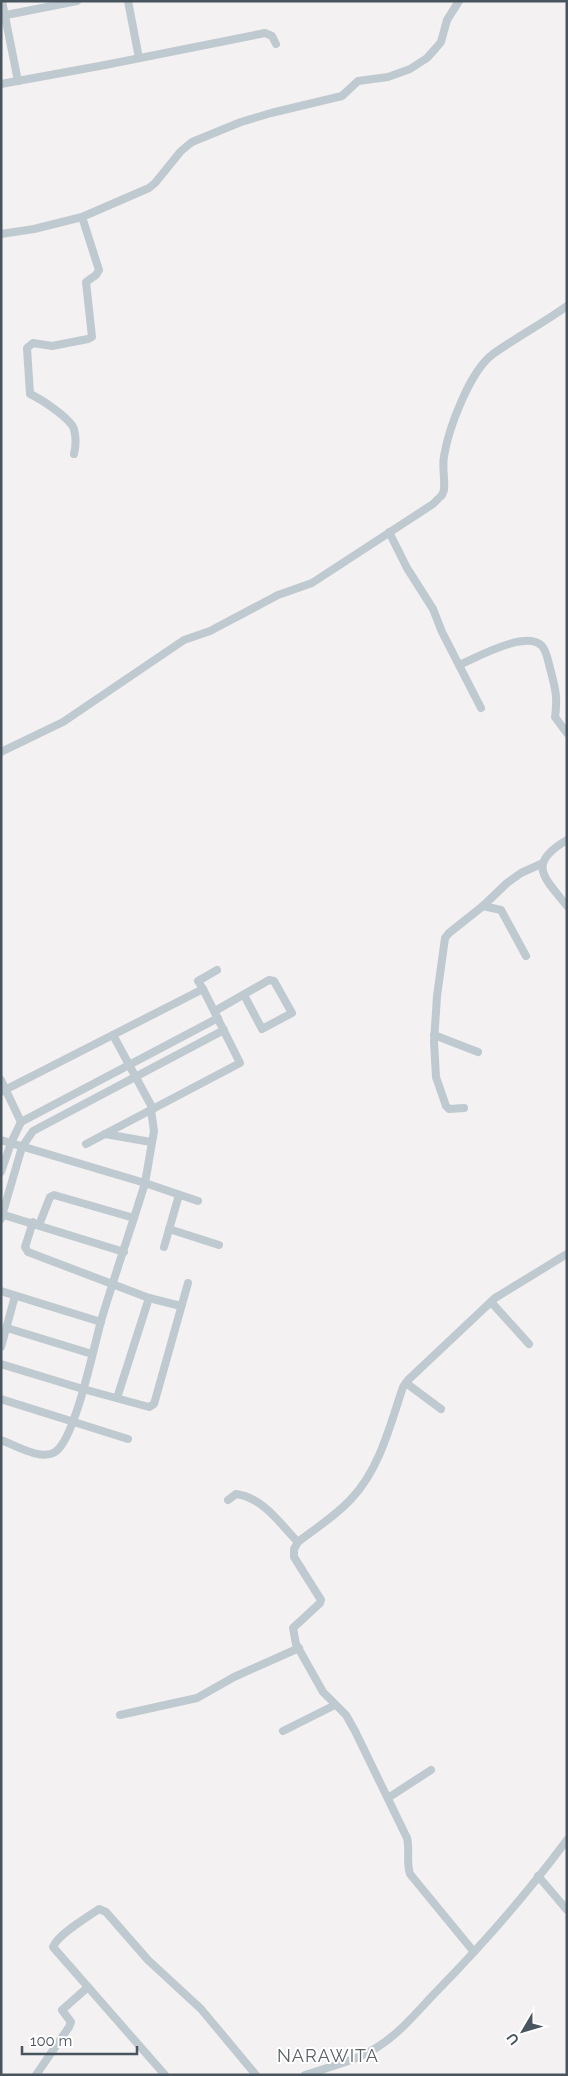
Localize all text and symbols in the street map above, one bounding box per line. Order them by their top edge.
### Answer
north arrow [498,2006,548,2056]
scale bar [22,2024,138,2056]
text: U [503,2030,522,2048]
text: 100 m [30,2032,72,2050]
district label: NARAWITA [277,2045,379,2066]

